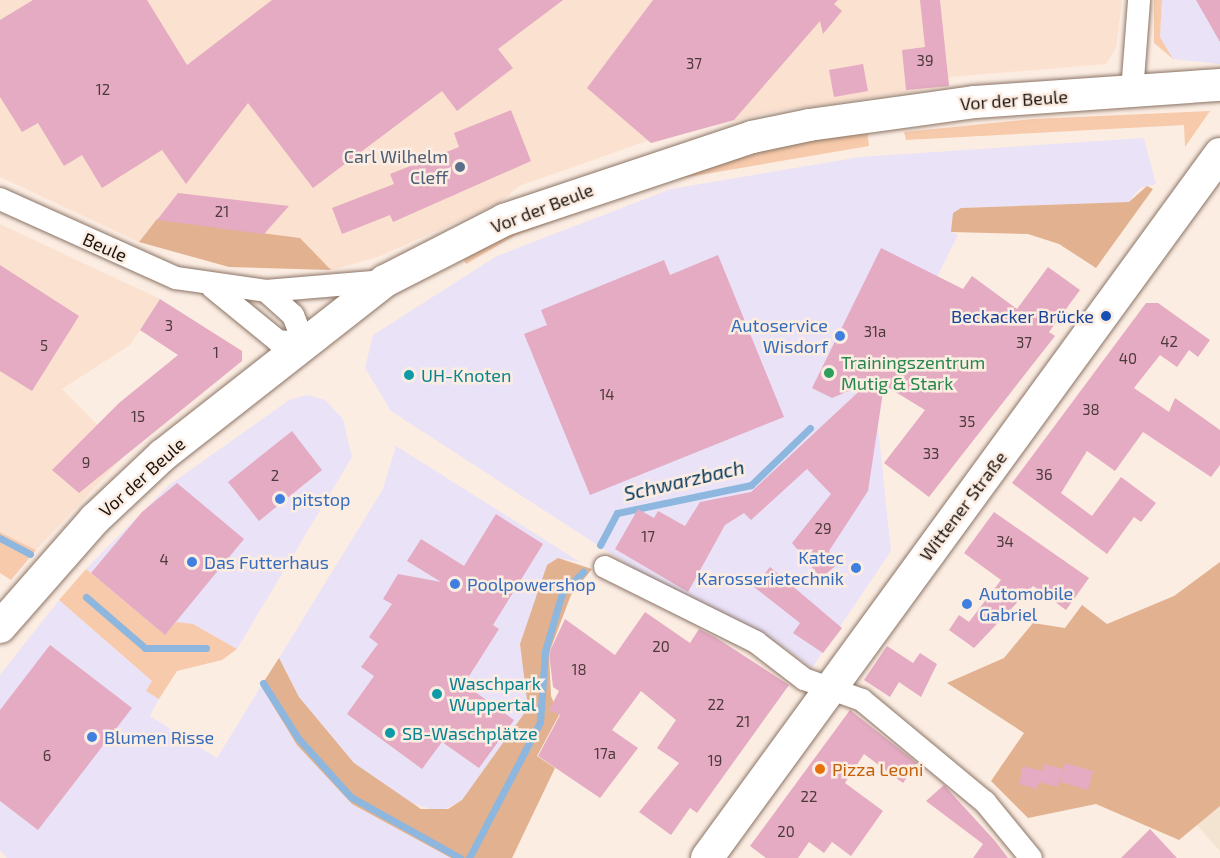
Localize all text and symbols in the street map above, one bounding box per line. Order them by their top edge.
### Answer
house number: 39 [917,52,933,70]
house number: 37 [686,55,702,73]
house number: 12 [96,81,110,99]
street label: Vor der Beule [959,85,1069,115]
place label: Carl Wilhelm Cleff [343,146,448,188]
marker: Carl Wilhelm Cleff [453,160,467,174]
street label: Vor der Beule [487,178,597,238]
house number: 21 [215,203,229,221]
street label: Beule [80,228,130,266]
place label: Beckacker Brücke [951,305,1094,327]
marker: Beckacker Brücke [1099,309,1113,323]
place label: Autoservice Wisdorf [731,315,828,358]
house number: 3 [165,317,173,335]
house number: 31a [864,323,886,341]
marker: Autoservice Wisdorf [833,329,847,343]
house number: 42 [1160,333,1178,351]
house number: 37 [1016,334,1032,352]
house number: 5 [40,337,48,355]
house number: 1 [213,344,219,362]
house number: 40 [1119,350,1137,368]
place label: Trainingszentrum Mutig & Stark [841,352,985,394]
place label: UH-Knoten [421,364,511,386]
marker: Trainingszentrum Mutig & Stark [822,366,836,380]
marker: UH-Knoten [402,368,416,382]
house number: 14 [599,386,615,404]
house number: 38 [1082,401,1100,419]
house number: 15 [131,408,145,426]
house number: 35 [959,413,975,431]
street label: Vor der Beule [94,432,190,522]
house number: 33 [923,445,939,463]
street label: Wittener Straße [915,447,1011,565]
house number: 9 [82,454,90,472]
water label: Schwarzbach [621,454,747,506]
house number: 36 [1036,466,1052,484]
house number: 2 [271,467,279,485]
place label: pitstop [292,488,350,510]
marker: pitstop [273,492,287,506]
house number: 29 [814,520,832,538]
house number: 17 [641,528,655,546]
house number: 34 [996,533,1014,551]
place label: Katec Karosserietechnik [697,547,844,590]
house number: 4 [159,551,169,569]
place label: Das Futterhaus [204,551,329,573]
marker: Das Futterhaus [185,555,199,569]
marker: Katec Karosserietechnik [849,561,863,575]
place label: Poolpowershop [467,573,596,595]
marker: Poolpowershop [448,577,462,591]
place label: Automobile Gabriel [979,583,1073,626]
marker: Automobile Gabriel [960,597,974,611]
house number: 20 [652,638,670,656]
house number: 18 [571,661,587,679]
place label: Waschpark Wuppertal [449,673,541,716]
marker: Waschpark Wuppertal [430,687,444,701]
house number: 22 [708,696,724,714]
house number: 21 [736,713,750,731]
place label: SB-Waschplätze [402,722,538,744]
place label: Blumen Risse [104,726,214,748]
marker: SB-Waschplätze [383,726,397,740]
marker: Blumen Risse [85,730,99,744]
house number: 17a [594,745,616,763]
house number: 6 [43,747,51,765]
house number: 19 [708,752,722,770]
place label: Pizza Leoni [832,758,923,780]
marker: Pizza Leoni [813,762,827,776]
house number: 22 [801,788,817,806]
house number: 20 [777,823,795,841]

